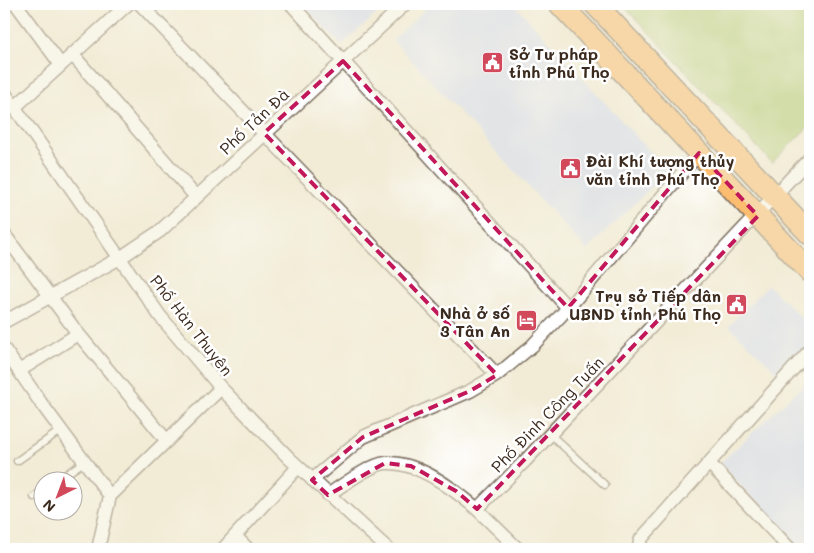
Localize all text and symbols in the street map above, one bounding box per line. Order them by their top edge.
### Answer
place label: Sở Tư pháp tỉnh Phú Thọ [509,43,610,82]
public building icon: Sở Tư pháp tỉnh Phú Thọ [481,50,505,74]
street label: Phố Tản Đà [215,83,293,159]
place label: Đài Khí tượng thủy văn tỉnh Phú Thọ [586,150,735,189]
public building icon: Đài Khí tượng thủy văn tỉnh Phú Thọ [558,157,582,181]
street label: Phố Hàn Thuyên [146,270,238,380]
place label: Trụ sở Tiếp dân UBND tỉnh Phú Thọ [569,285,721,324]
public building icon: Trụ sở Tiếp dân UBND tỉnh Phú Thọ [725,292,749,316]
place label: Nhà ở số 3 Tân An [440,302,510,341]
hotel icon: Nhà ở số 3 Tân An [514,309,538,333]
street label: Phố Đinh Công Tuấn [486,351,608,477]
north arrow [32,470,82,520]
text: N [39,495,59,517]

